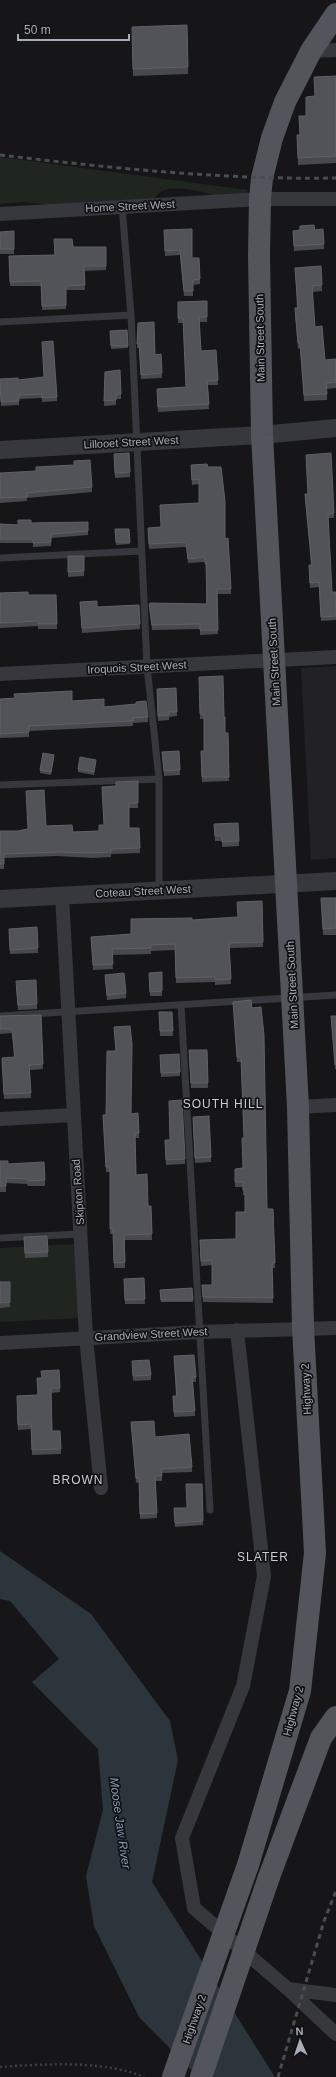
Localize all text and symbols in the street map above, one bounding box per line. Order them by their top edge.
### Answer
scale bar [18,16,129,42]
text: 50 m [24,23,51,37]
street label: Home Street West [85,198,175,214]
street label: Main Street South [253,294,267,382]
street label: Lillooet Street West [83,434,179,450]
street label: Main Street South [266,618,282,706]
street label: Iroquois Street West [87,658,187,676]
street label: Coteau Street West [95,883,191,899]
street label: Main Street South [284,941,300,1029]
district label: SOUTH HILL [183,1097,263,1111]
street label: Skipton Road [70,1159,86,1225]
street label: Grandview Street West [94,1325,208,1343]
street label: Highway 2 [299,1363,313,1415]
district label: BROWN [53,1473,104,1487]
district label: SLATER [237,1550,289,1564]
street label: Highway 2 [281,1685,305,1737]
water label: Moose Jaw River [107,1776,133,1871]
street label: Highway 2 [180,1993,208,2045]
north arrow [280,2021,320,2061]
text: N [295,2025,304,2037]

